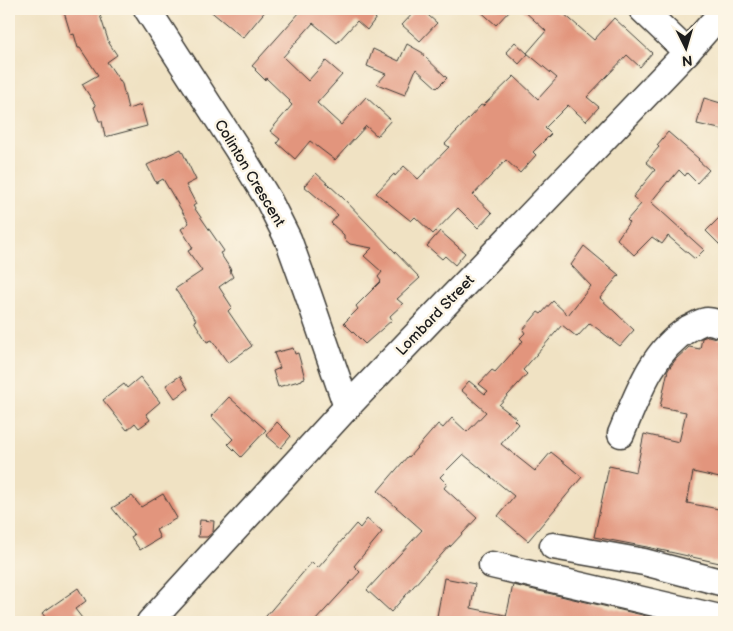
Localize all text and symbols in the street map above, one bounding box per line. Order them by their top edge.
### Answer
north arrow [660,22,710,72]
text: N [681,52,693,69]
street label: Colinton Crescent [210,116,289,231]
street label: Lombard Street [392,271,479,360]

